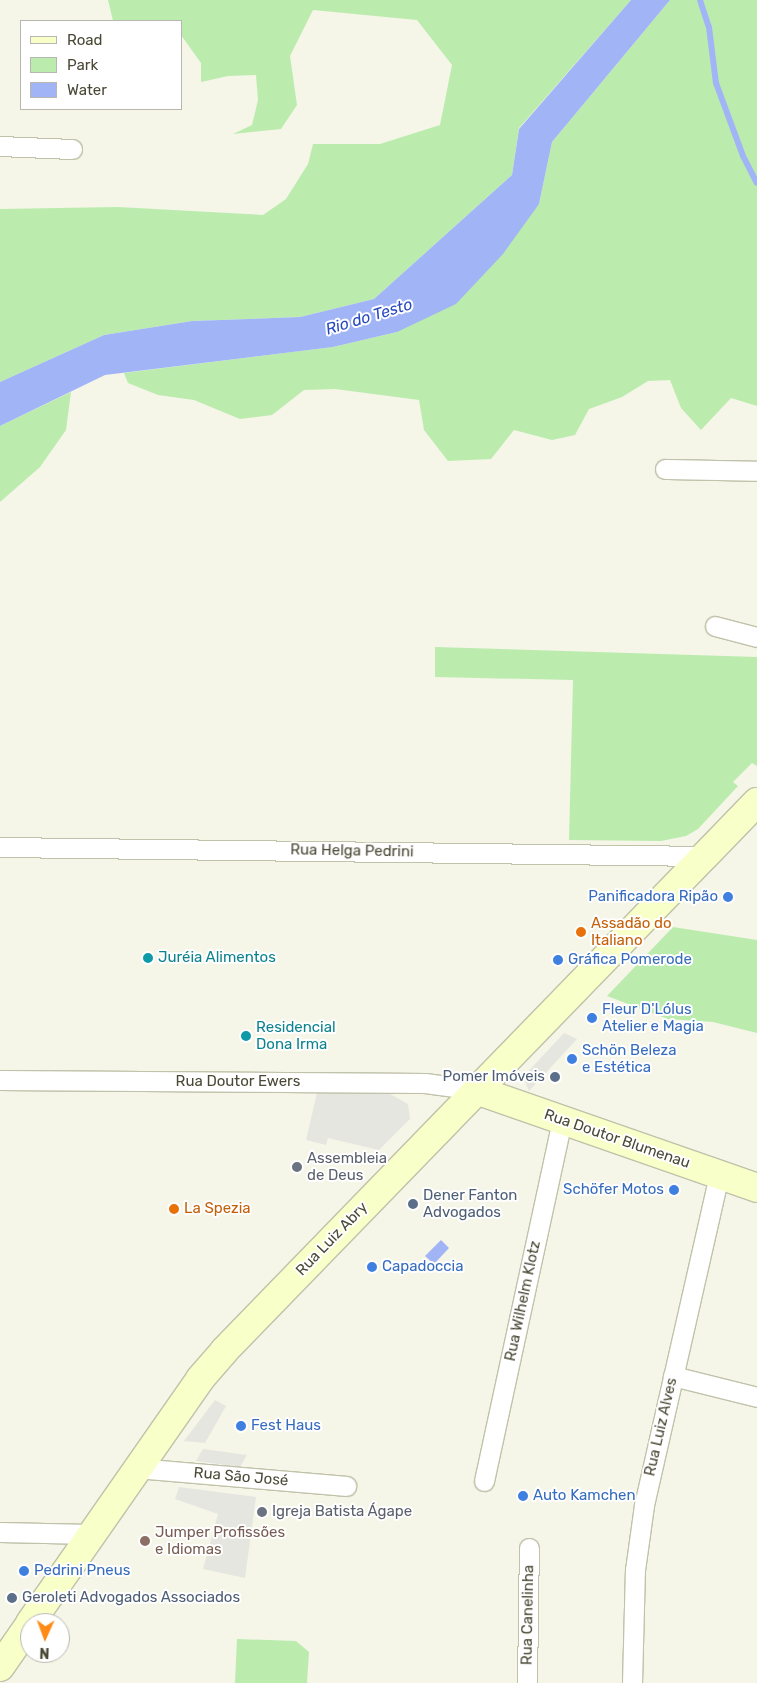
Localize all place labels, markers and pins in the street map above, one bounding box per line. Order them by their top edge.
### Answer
place label: Panificadora Ripão [588,888,718,906]
marker: Panificadora Ripão [722,891,734,903]
place label: Assadão do Italiano [591,914,672,949]
marker: Assadão do Italiano [575,926,587,938]
place label: Juréia Alimentos [158,949,276,967]
place label: Gráfica Pomerode [568,951,692,969]
marker: Juréia Alimentos [142,952,154,964]
marker: Gráfica Pomerode [552,954,564,966]
place label: Fleur D'Lólus Atelier e Magia [602,1000,704,1035]
marker: Fleur D'Lólus Atelier e Magia [586,1012,598,1024]
place label: Residencial Dona Irma [256,1018,336,1053]
marker: Residencial Dona Irma [240,1030,252,1042]
place label: Schön Beleza e Estética [582,1041,676,1076]
marker: Schön Beleza e Estética [566,1053,578,1065]
place label: Pomer Imóveis [442,1068,545,1086]
marker: Pomer Imóveis [549,1071,561,1083]
place label: Assembleia de Deus [307,1149,387,1184]
marker: Assembleia de Deus [291,1161,303,1173]
place label: Schöfer Motos [563,1181,664,1199]
marker: Schöfer Motos [668,1184,680,1196]
place label: Dener Fanton Advogados [423,1186,518,1221]
marker: Dener Fanton Advogados [407,1198,419,1210]
place label: La Spezia [184,1200,251,1218]
marker: La Spezia [168,1203,180,1215]
place label: Capadoccia [382,1258,463,1276]
marker: Capadoccia [366,1261,378,1273]
place label: Fest Haus [251,1417,321,1435]
marker: Fest Haus [235,1420,247,1432]
place label: Auto Kamchen [533,1487,636,1505]
marker: Auto Kamchen [517,1490,529,1502]
place label: Igreja Batista Ágape [272,1503,412,1521]
marker: Igreja Batista Ágape [256,1506,268,1518]
place label: Jumper Profissões e Idiomas [155,1523,285,1558]
marker: Jumper Profissões e Idiomas [139,1535,151,1547]
place label: Pedrini Pneus [34,1562,130,1580]
marker: Pedrini Pneus [18,1565,30,1577]
place label: Geroleti Advogados Associados [22,1589,241,1607]
marker: Geroleti Advogados Associados [6,1592,18,1604]

